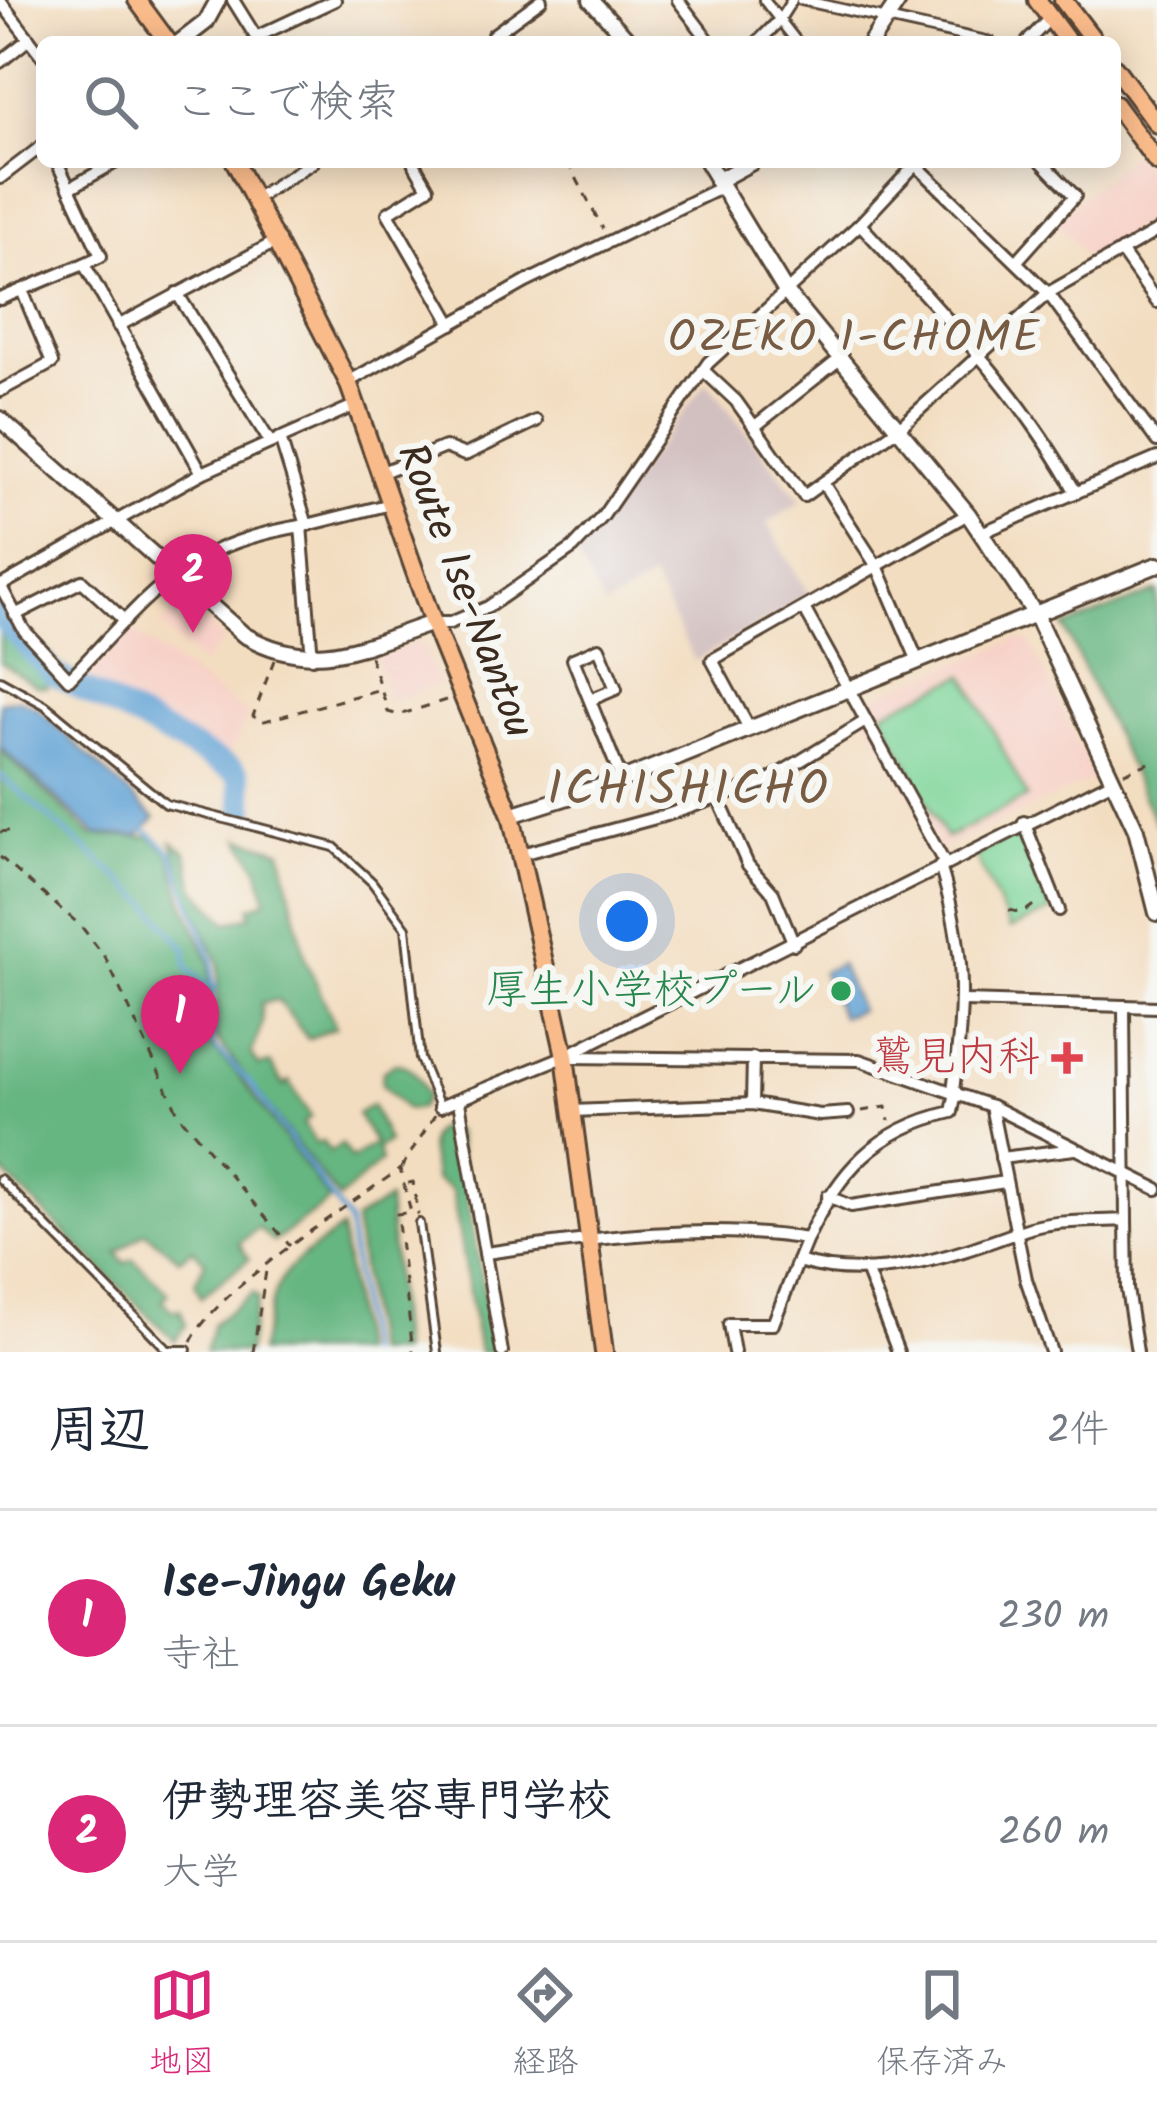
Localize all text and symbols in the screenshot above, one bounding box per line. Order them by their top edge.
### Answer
search box [36,36,1121,168]
text: ここで検索 [174,68,399,140]
icon: search [78,69,144,135]
district label: OZEKO 1-CHOME [668,303,1042,375]
street label: Route Ise-Nantou [377,434,551,748]
pin: 2 [154,534,232,633]
district label: ICHISHICHO [547,753,831,829]
your location [597,891,657,951]
place label: 厚生小学校プール [486,958,817,1025]
pin: 1 [141,975,219,1074]
marker: 厚生小学校プール [828,978,854,1004]
place label: 鷲見内科 [872,1025,1040,1092]
marker: 鷲見内科 [1051,1042,1083,1074]
text: 周辺 [48,1392,150,1473]
text: 2件 [1047,1401,1109,1463]
text: Ise-Jingu Geku [162,1549,455,1621]
text: 1 [81,1587,93,1649]
text: 230 m [998,1587,1109,1649]
text: 寺社 [162,1625,240,1687]
text: 伊勢理容美容専門学校 [162,1767,612,1839]
text: 2 [76,1803,98,1865]
text: 260 m [998,1803,1109,1865]
text: 大学 [162,1843,240,1905]
tab: 地図 [149,1962,215,2090]
tab: 経路 [512,1962,578,2090]
tab: 保存済み [876,1962,1008,2090]

